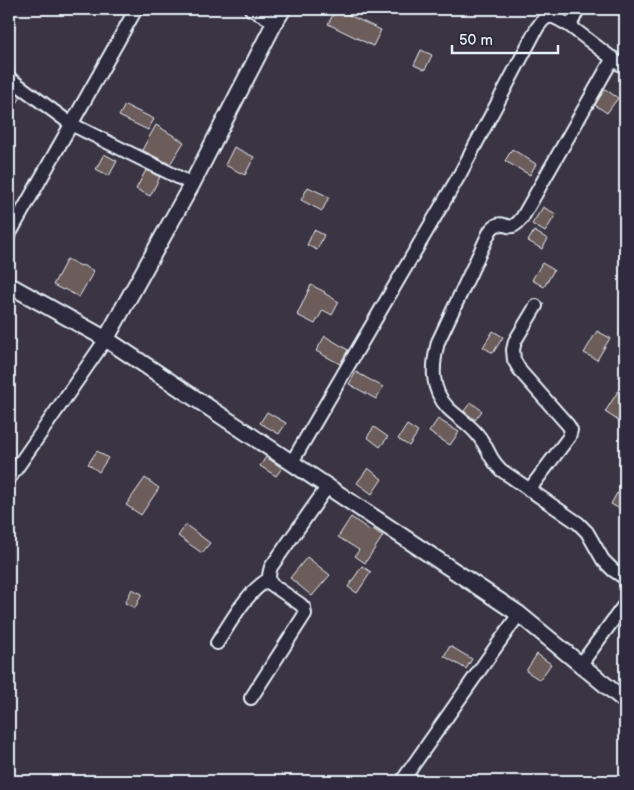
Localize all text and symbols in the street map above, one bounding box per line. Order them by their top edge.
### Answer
scale bar [452,22,558,54]
text: 50 m [459,31,493,50]

